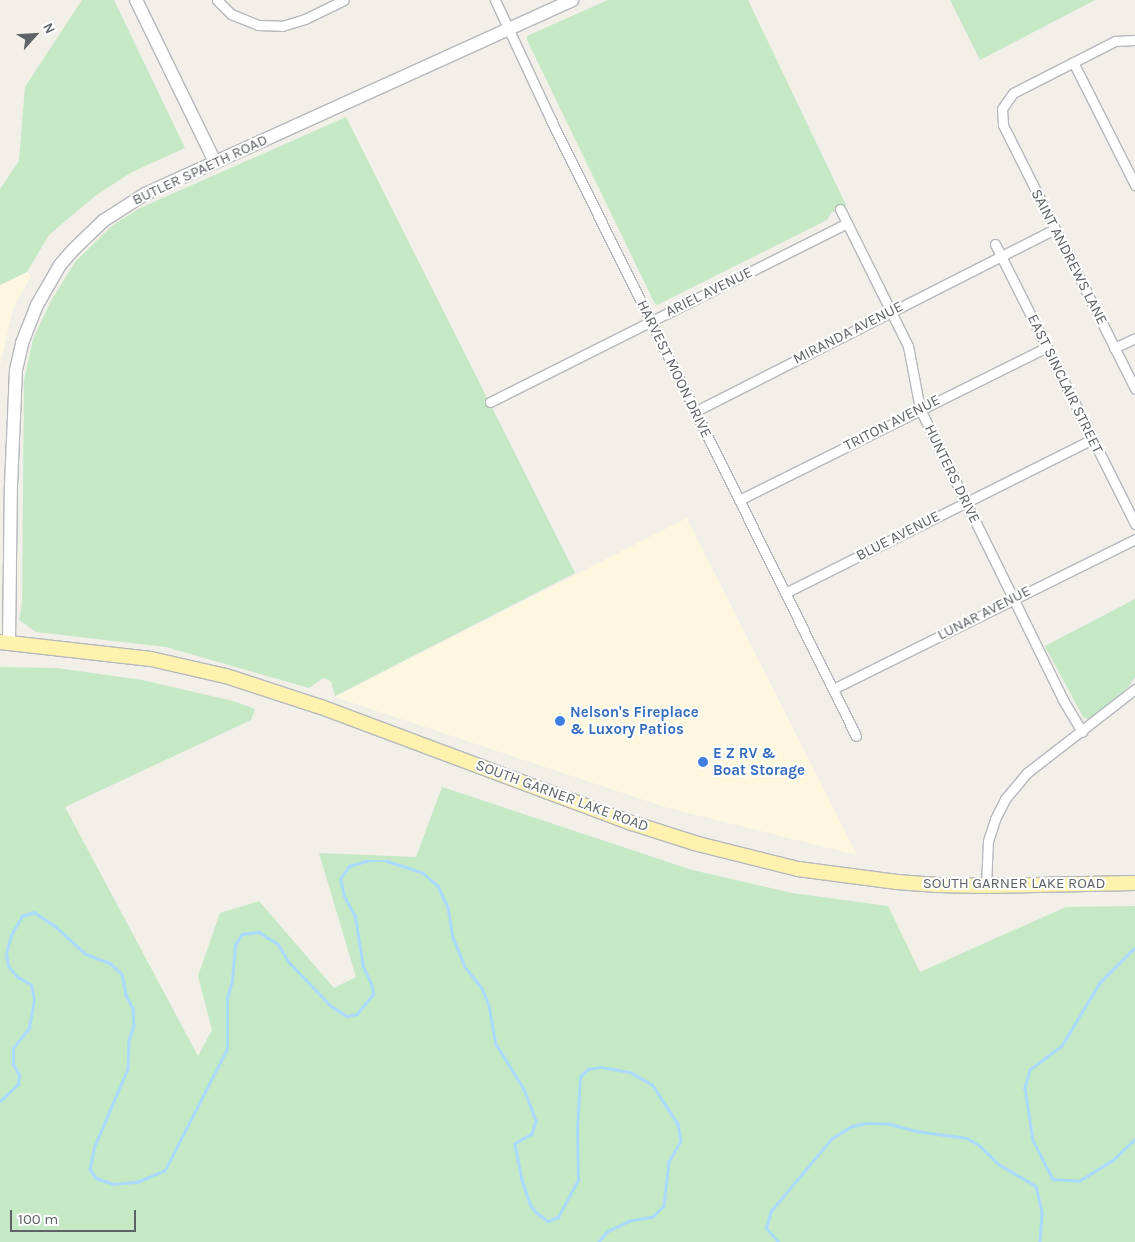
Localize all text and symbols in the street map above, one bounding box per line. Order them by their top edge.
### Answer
north arrow [10,10,60,60]
text: N [39,20,59,36]
street label: BUTLER SPAETH ROAD [130,131,270,209]
street label: SAINT ANDREWS LANE [1027,186,1111,328]
street label: ARIEL AVENUE [663,263,755,321]
street label: HARVEST MOON DRIVE [633,297,715,441]
street label: MIRANDA AVENUE [790,298,906,368]
street label: EAST SINCLAIR STREET [1023,311,1107,457]
street label: TRITON AVENUE [841,391,943,455]
street label: HUNTERS DRIVE [920,422,984,526]
street label: BLUE AVENUE [853,507,943,565]
street label: LUNAR AVENUE [934,582,1034,644]
place label: Nelson's Fireplace & Luxory Patios [570,703,699,738]
marker: Nelson's Fireplace & Luxory Patios [554,715,566,727]
place label: E Z RV & Boat Storage [713,744,805,779]
street label: SOUTH GARNER LAKE ROAD [473,756,651,836]
marker: E Z RV & Boat Storage [697,756,709,768]
street label: SOUTH GARNER LAKE ROAD [923,875,1105,893]
scale bar [12,1200,139,1232]
text: 100 m [18,1210,58,1228]

